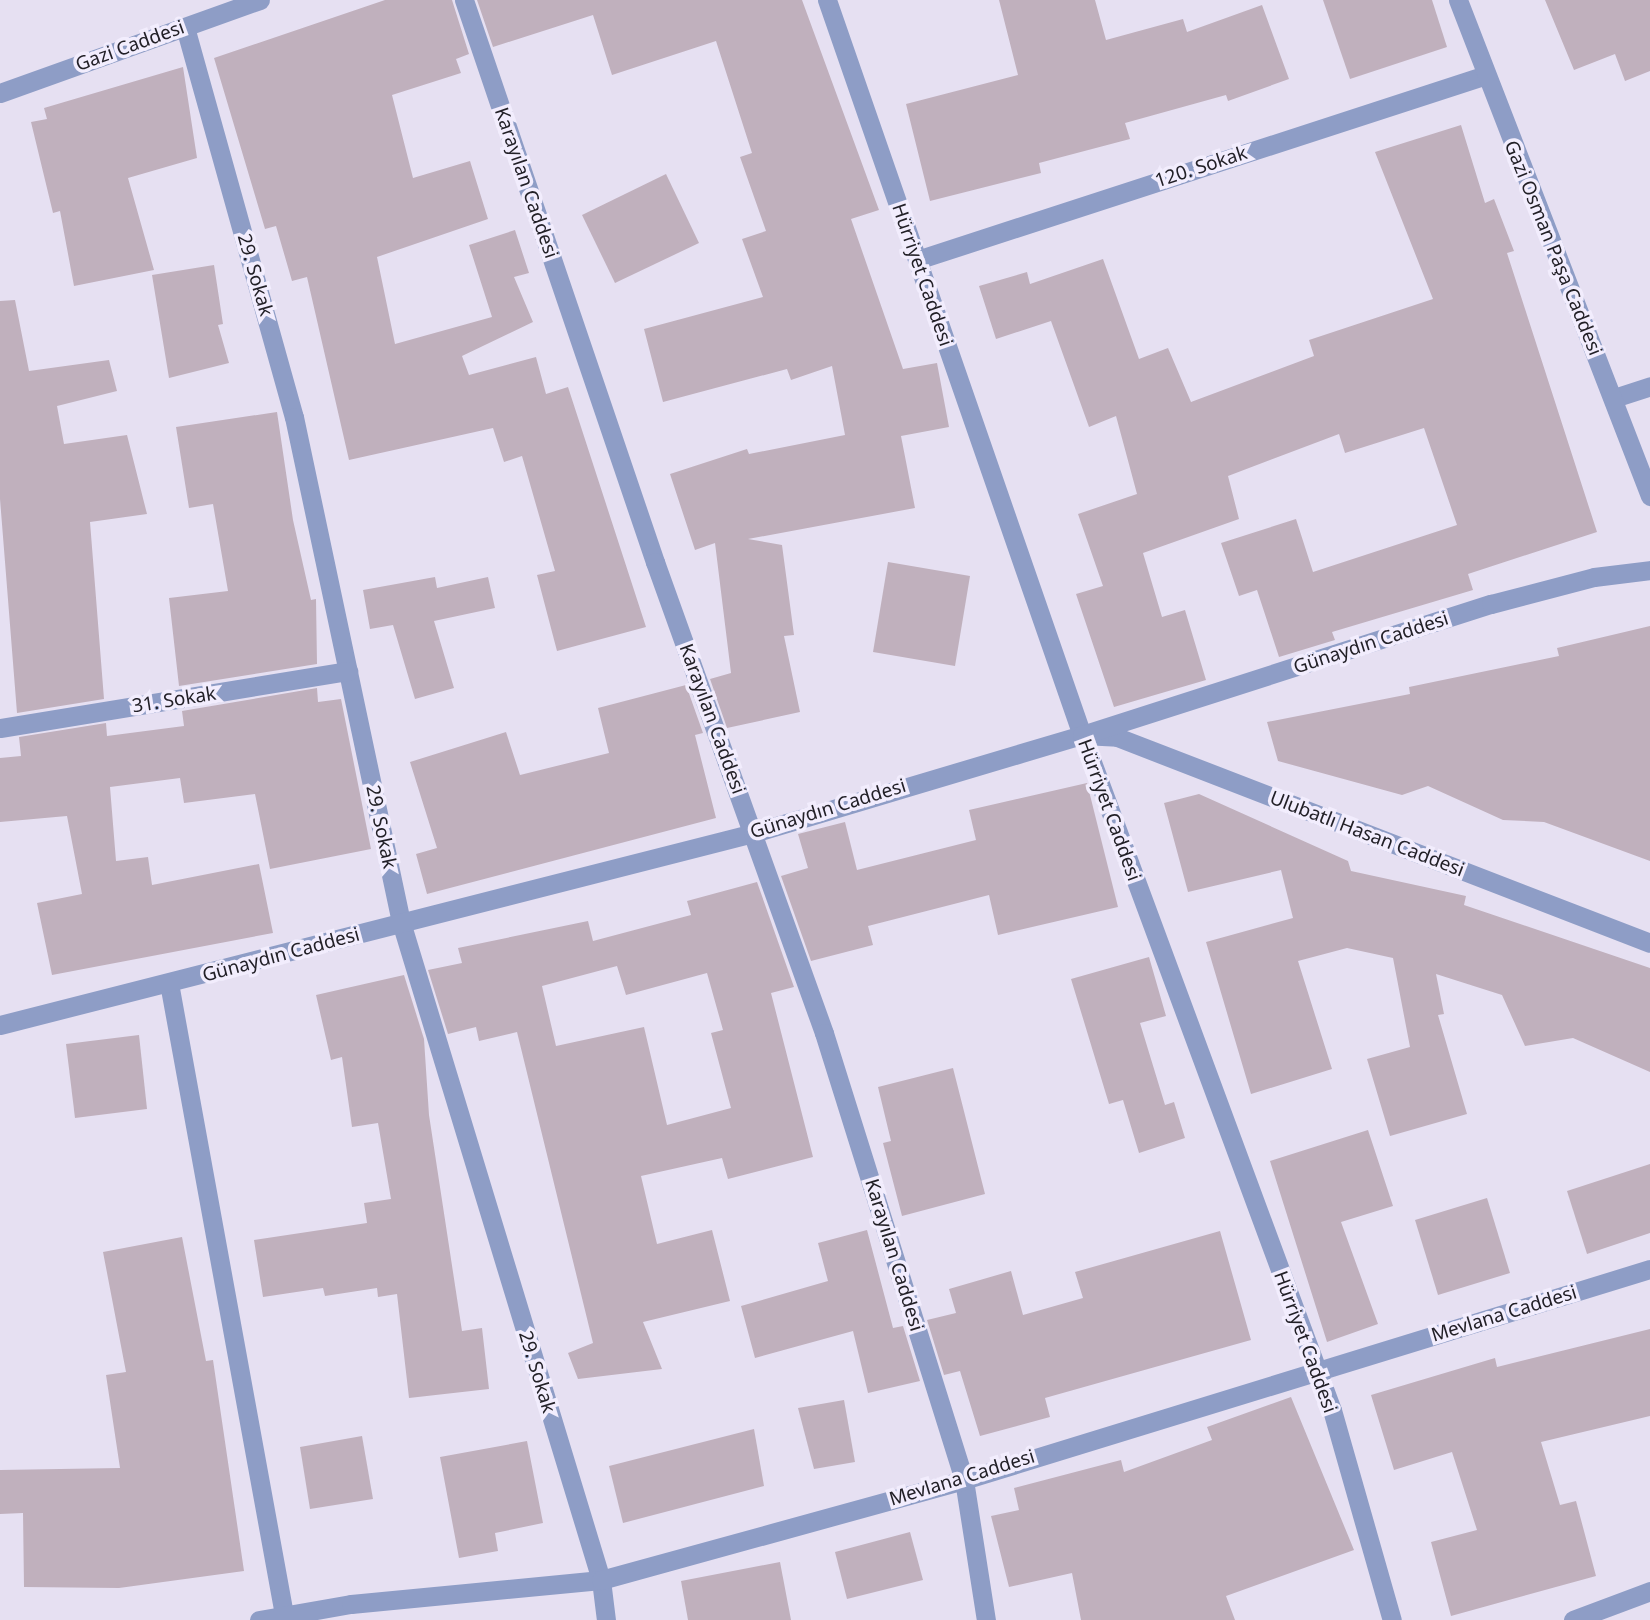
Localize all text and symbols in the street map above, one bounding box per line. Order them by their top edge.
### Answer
street label: Gazi Caddesi [73,16,187,76]
street label: Karayılan Caddesi [489,105,563,261]
street label: Gazi Osman Paşa Caddesi [1499,137,1607,359]
street label: 120. Sokak [1152,141,1250,193]
street label: Hürriyet Caddesi [887,201,957,349]
street label: 29. Sokak [232,231,278,319]
street label: Günaydın Caddesi [1291,607,1451,679]
street label: Karayılan Caddesi [674,641,750,797]
street label: 31. Sokak [130,682,218,718]
street label: Hürriyet Caddesi [1073,736,1145,884]
street label: Günaydın Caddesi [747,774,909,844]
street label: 29. Sokak [361,783,401,871]
street label: Ulubatlı Hasan Caddesi [1267,786,1467,882]
street label: Günaydın Caddesi [200,923,362,987]
street label: Karayılan Caddesi [860,1176,928,1334]
street label: Hürriyet Caddesi [1269,1268,1341,1416]
street label: Mevlana Caddesi [1429,1281,1579,1347]
street label: 29. Sokak [514,1328,560,1416]
street label: Mevlana Caddesi [887,1445,1037,1511]

